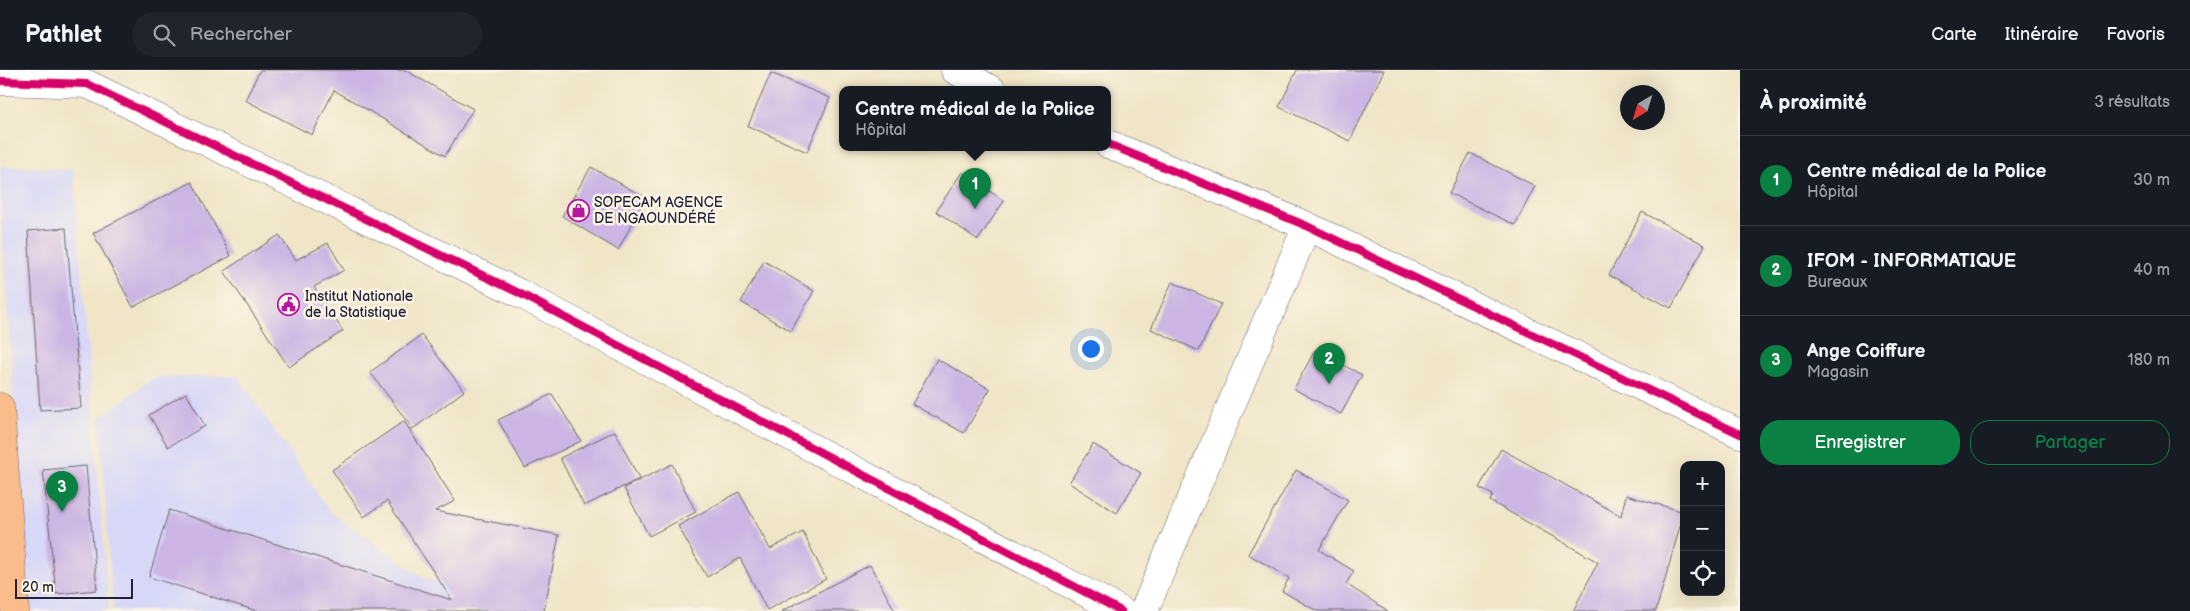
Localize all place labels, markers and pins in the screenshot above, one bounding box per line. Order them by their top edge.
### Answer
pin: 1 [959,168,991,209]
place label: SOPECAM AGENCE DE NGAOUNDÉRÉ [594,194,723,227]
shop icon: SOPECAM AGENCE DE NGAOUNDÉRÉ [566,198,590,222]
place label: Institut Nationale de la Statistique [305,288,413,321]
public building icon: Institut Nationale de la Statistique [277,292,301,316]
pin: 2 [1313,343,1345,384]
pin: 3 [46,471,78,512]

